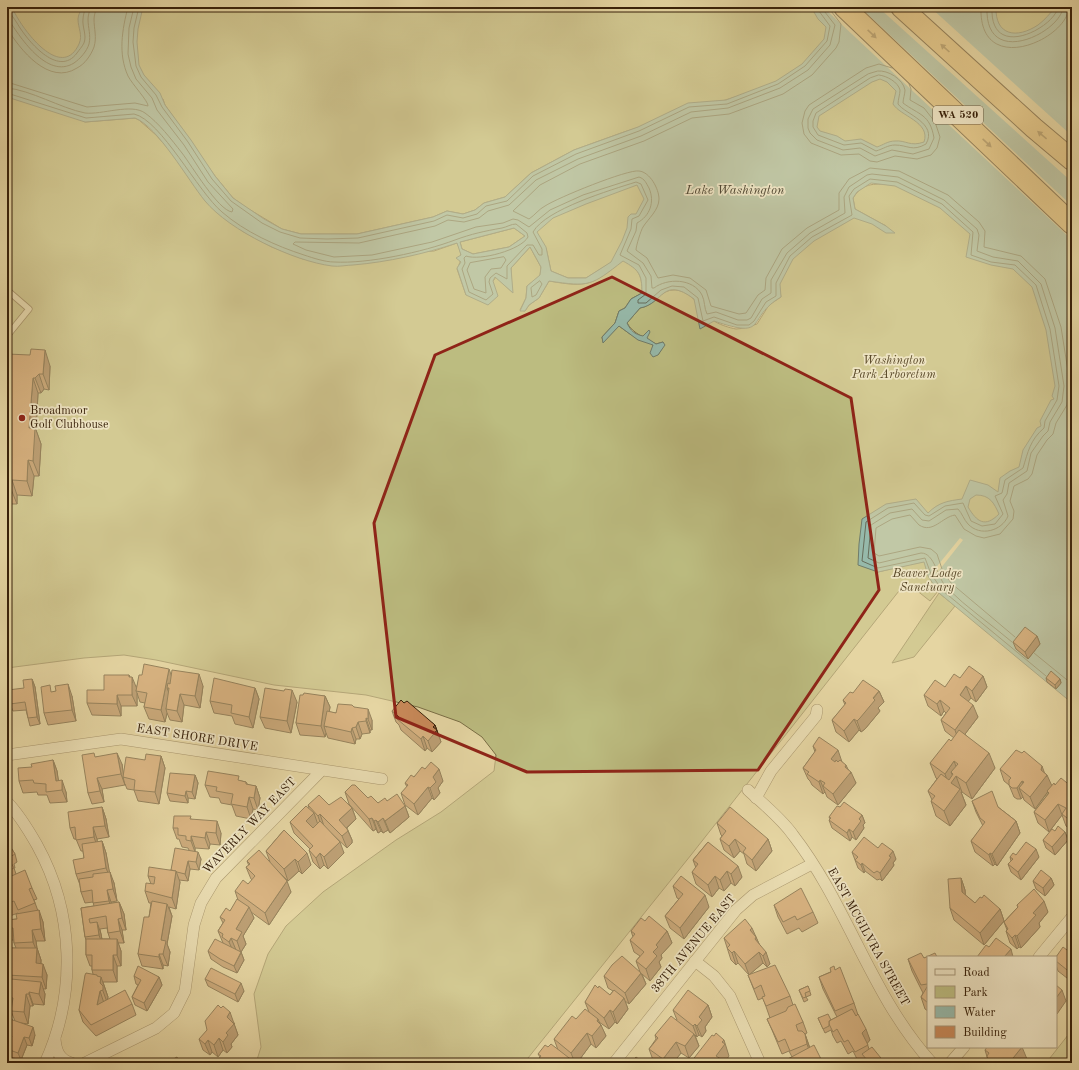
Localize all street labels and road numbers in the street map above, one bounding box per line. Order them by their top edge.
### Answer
road number: WA 520 [933,106,983,124]
street label: EAST SHORE DRIVE [136,722,258,754]
street label: WAVERLY WAY EAST [201,776,299,876]
street label: EAST MCGILVRA STREET [825,866,911,1008]
street label: 38TH AVENUE EAST [650,893,738,995]

